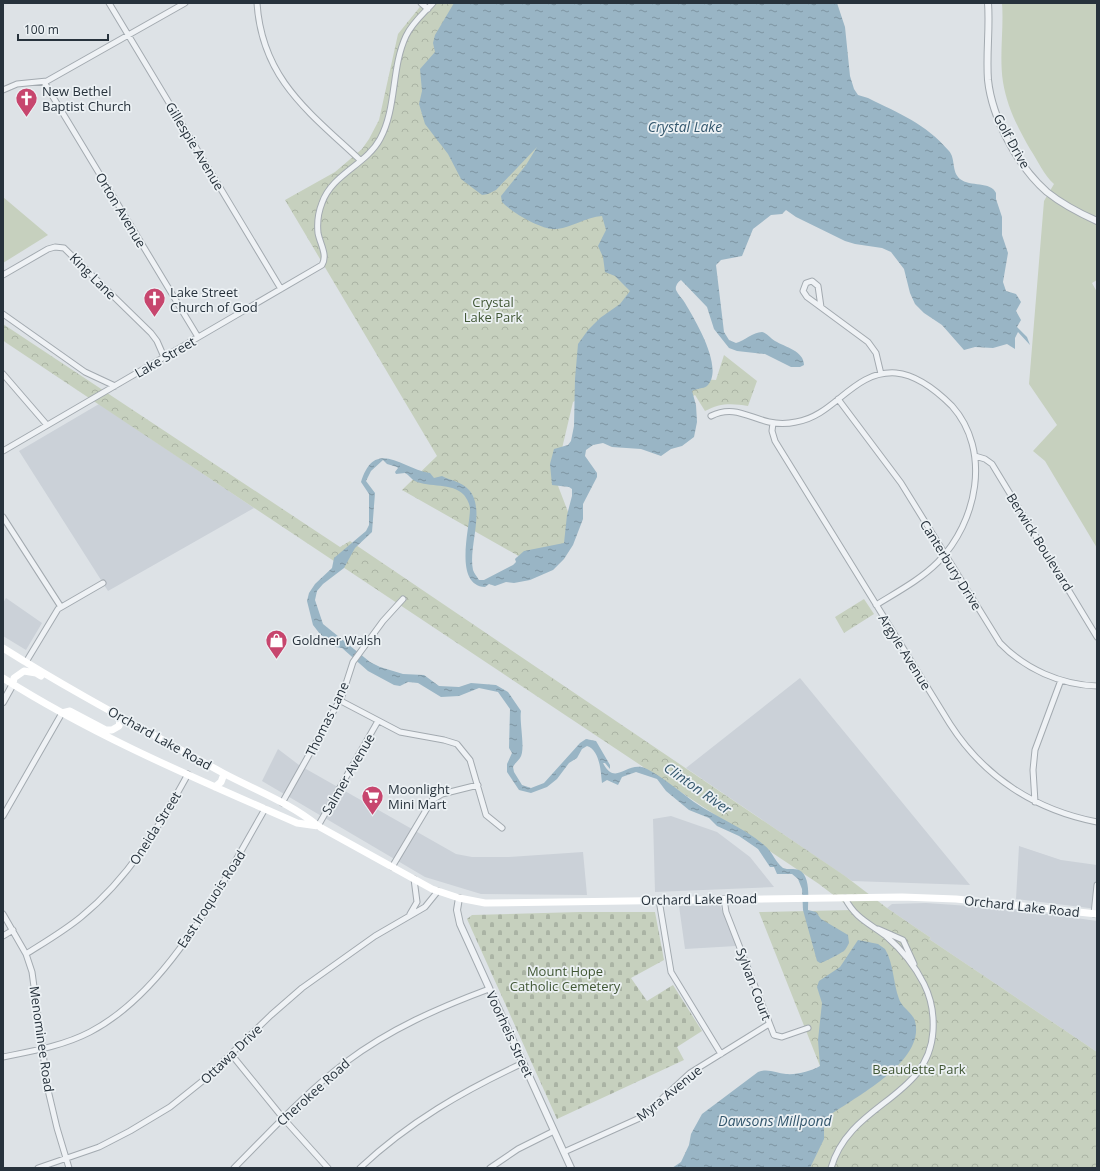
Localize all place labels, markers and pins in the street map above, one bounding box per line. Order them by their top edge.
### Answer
place label: New Bethel Baptist Church [42,82,131,115]
church icon: New Bethel Baptist Church [14,85,40,118]
place label: Lake Street Church of God [170,283,258,316]
church icon: Lake Street Church of God [141,286,167,319]
shop icon: Goldner Walsh [263,627,289,660]
place label: Goldner Walsh [292,631,381,649]
place label: Moonlight Mini Mart [388,780,450,813]
supermarket icon: Moonlight Mini Mart [360,783,386,816]

